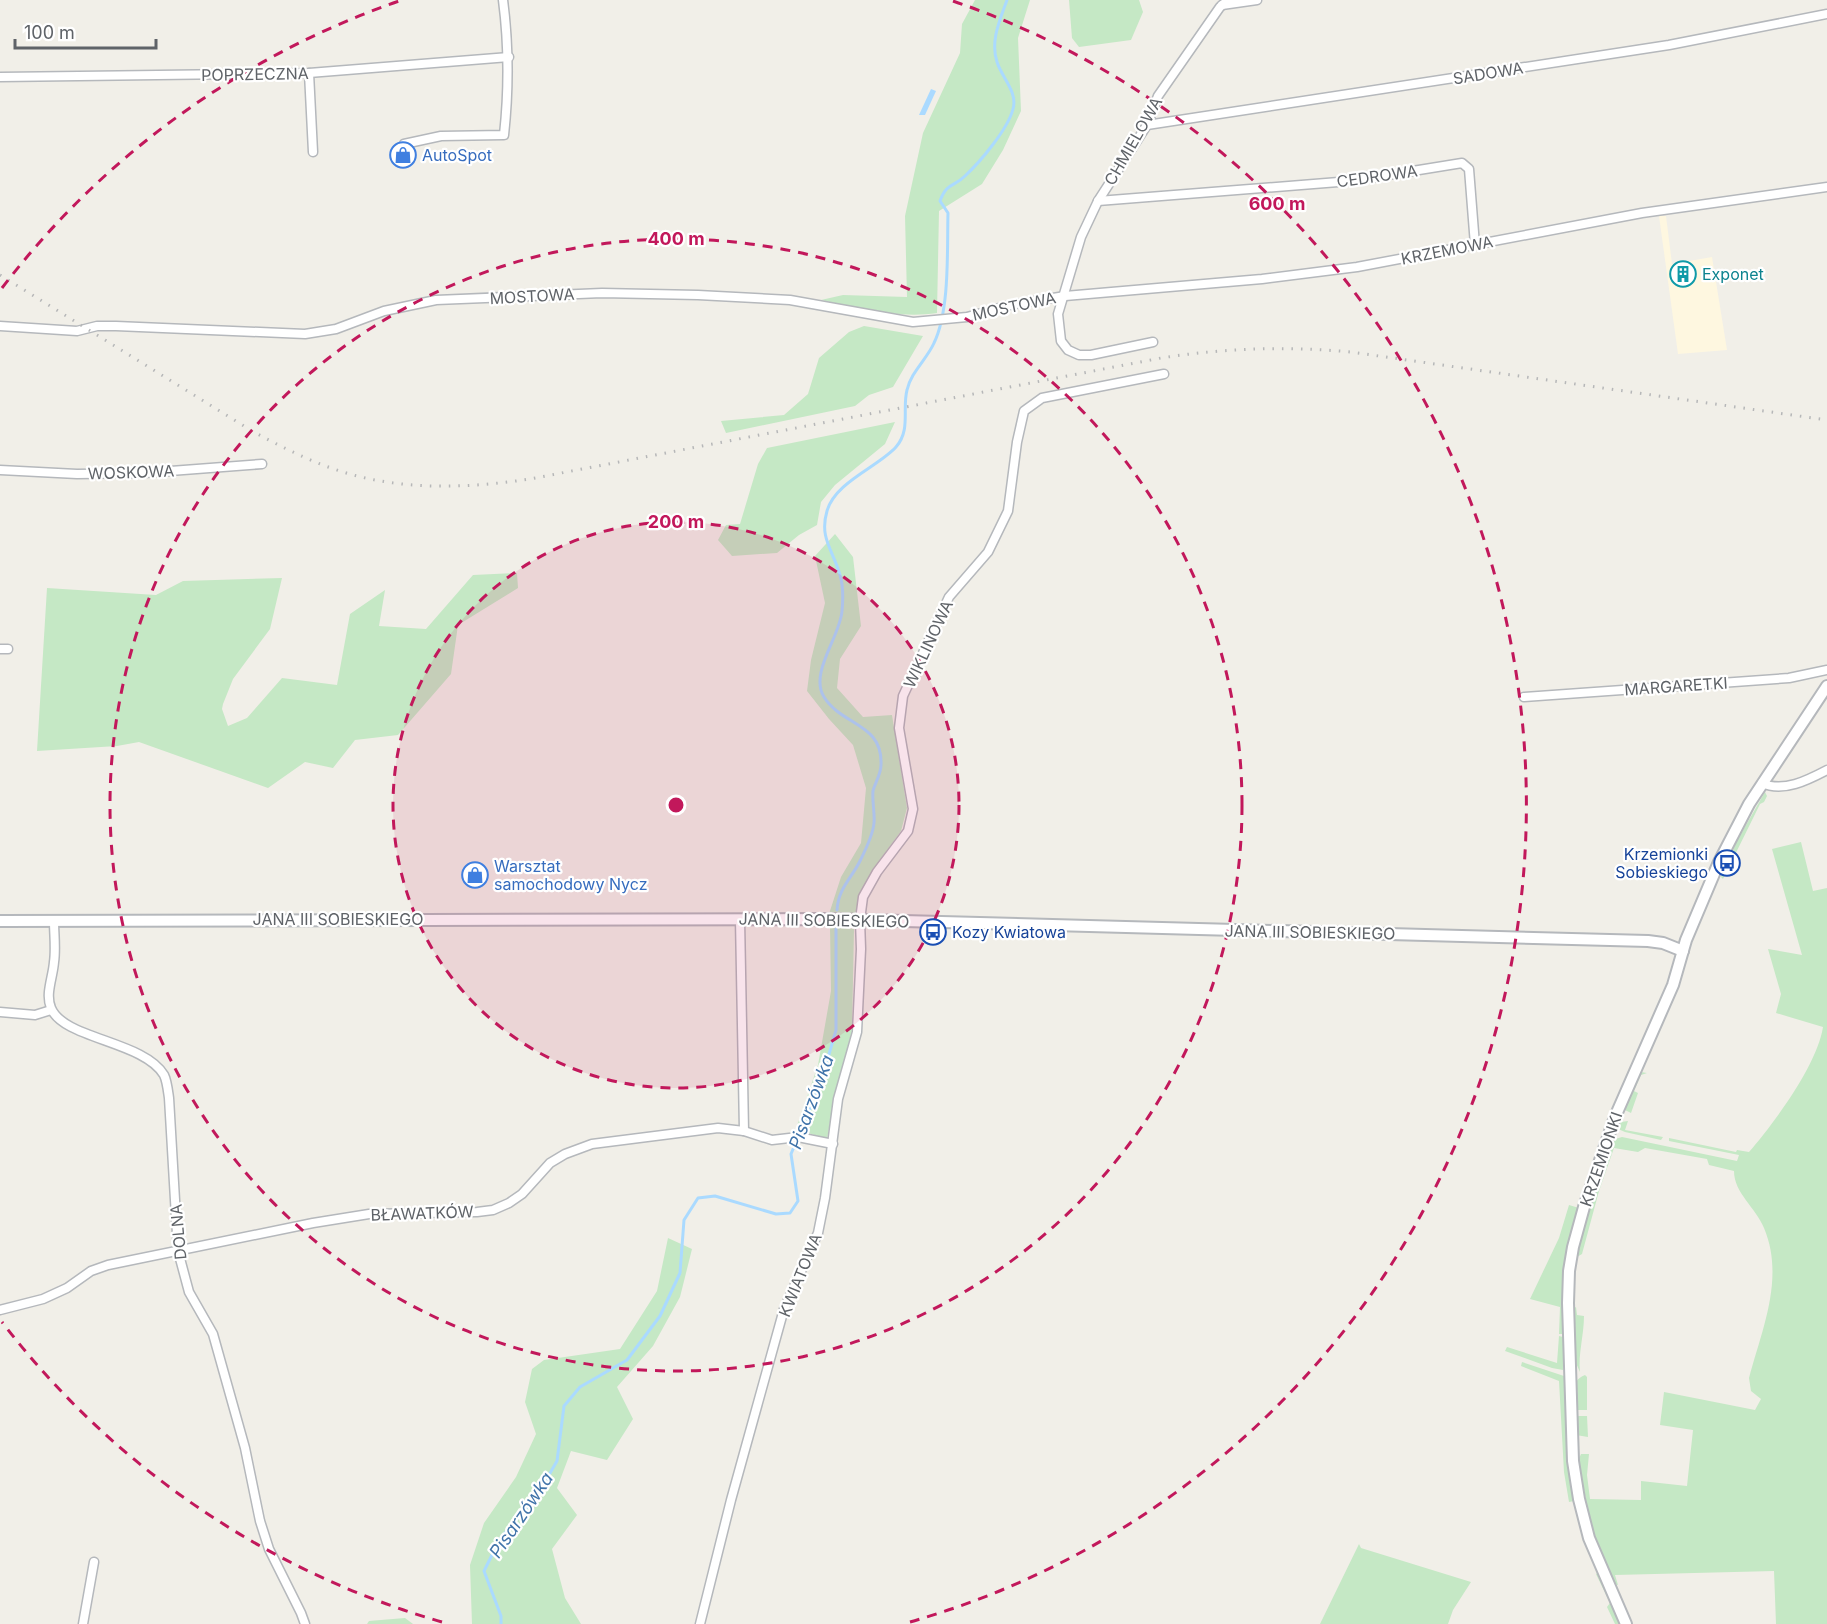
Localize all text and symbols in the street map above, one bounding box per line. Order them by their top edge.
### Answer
scale bar [15,12,156,50]
text: 100 m [24,22,75,43]
street label: SADOWA [1451,58,1525,88]
street label: POPRZECZNA [201,63,309,85]
street label: CHMIELOWA [1100,93,1166,189]
shop icon: AutoSpot [388,140,418,170]
place label: AutoSpot [422,145,492,165]
street label: CEDROWA [1335,160,1419,192]
text: 600 m [1249,193,1305,214]
text: 400 m [647,228,705,249]
street label: KRZEMOWA [1399,231,1495,269]
building icon: Exponet [1668,259,1698,289]
place label: Exponet [1702,264,1764,284]
street label: MOSTOWA [489,284,575,308]
street label: MOSTOWA [970,287,1058,325]
street label: WOSKOWA [87,460,175,484]
text: 200 m [648,511,704,532]
street label: WIKLINOWA [899,597,957,691]
street label: MARGARETKI [1624,672,1728,700]
centre of rings [666,795,686,815]
place label: Krzemionki Sobieskiego [1615,844,1708,882]
bus stop icon: Krzemionki Sobieskiego [1712,848,1742,878]
place label: Warsztat samochodowy Nycz [494,856,647,894]
shop icon: Warsztat samochodowy Nycz [460,860,490,890]
street label: JANA III SOBIESKIEGO [253,909,423,929]
street label: JANA III SOBIESKIEGO [738,909,910,931]
bus stop icon: Kozy Kwiatowa [918,917,948,947]
street label: JANA III SOBIESKIEGO [1224,921,1396,943]
place label: Kozy Kwiatowa [952,922,1066,942]
water label: Pisarzówka [784,1052,838,1152]
street label: KRZEMIONKI [1575,1109,1627,1209]
street label: BŁAWATKÓW [370,1201,474,1225]
street label: DOLNA [166,1203,190,1261]
street label: KWIATOWA [774,1230,826,1320]
water label: Pisarzówka [485,1468,557,1562]

